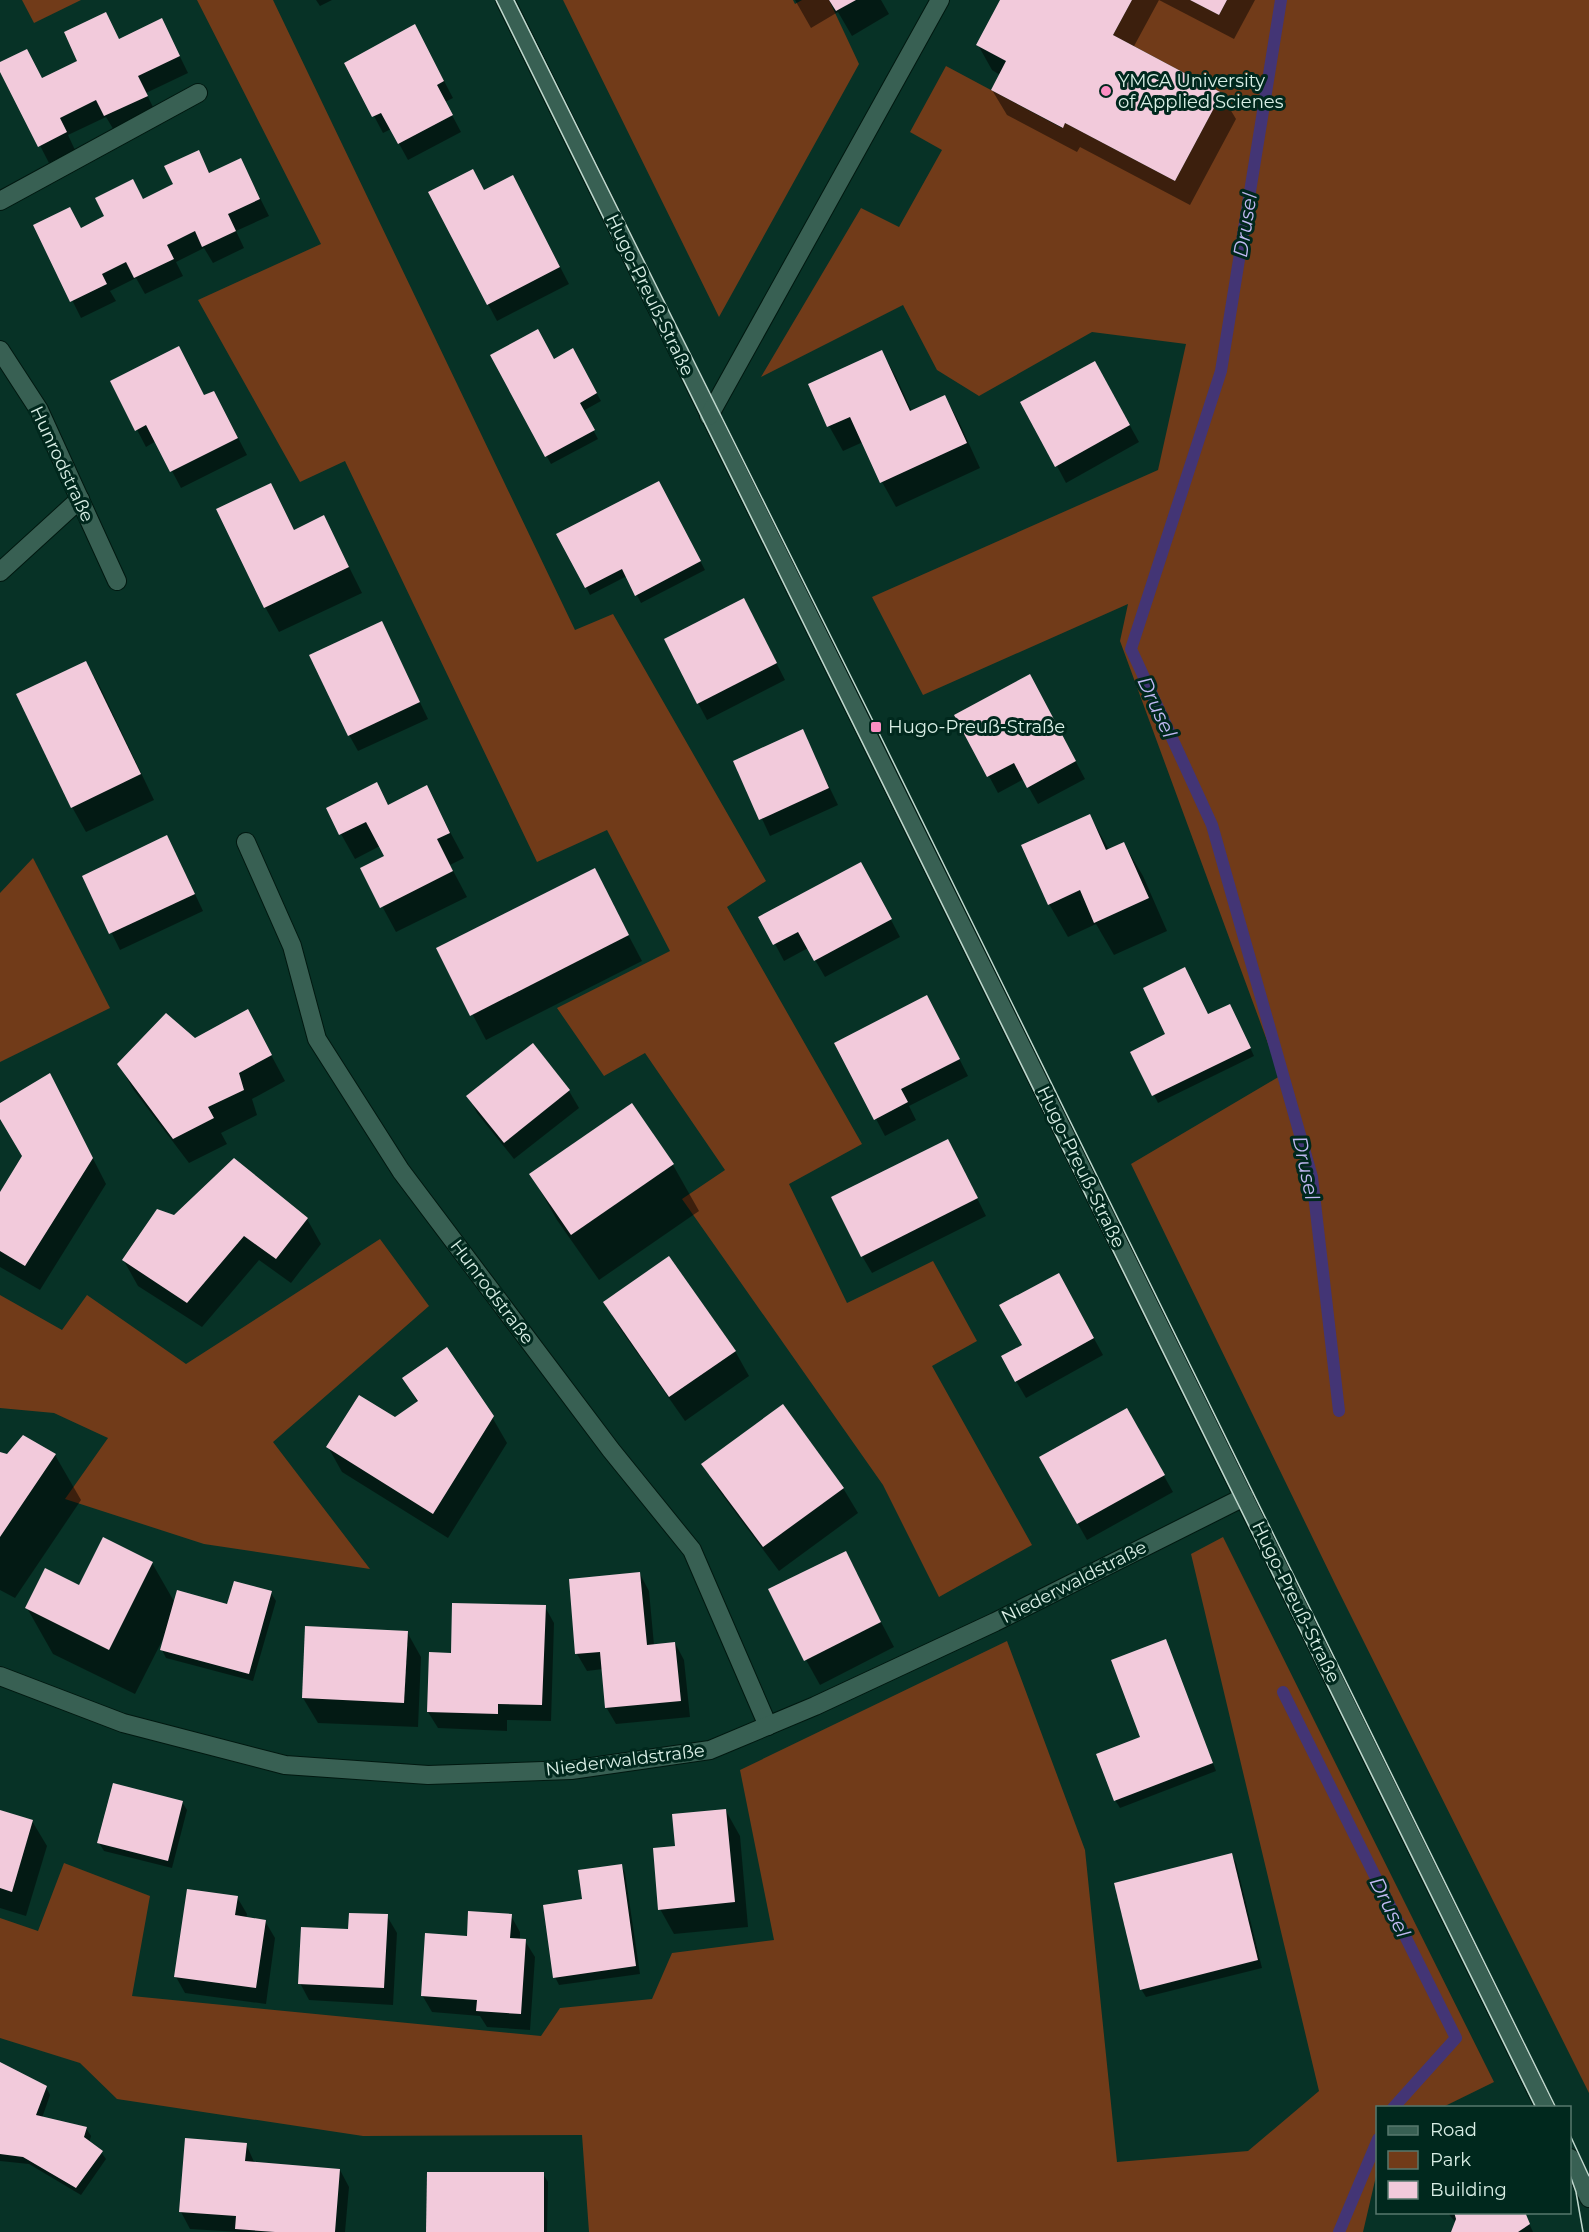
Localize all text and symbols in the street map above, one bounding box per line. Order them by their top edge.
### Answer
place label: YMCA University of Applied Scienes [1118,70,1284,113]
marker: YMCA University of Applied Scienes [1099,84,1113,98]
water label: Drusel [1228,190,1262,259]
street label: Hugo-Preuß-Straße [601,211,699,379]
street label: Hunrodstraße [26,402,99,526]
water label: Drusel [1132,672,1182,742]
place label: Hugo-Preuß-Straße [888,716,1065,738]
marker: Hugo-Preuß-Straße [869,720,883,734]
street label: Hugo-Preuß-Straße [1032,1083,1130,1251]
water label: Drusel [1287,1134,1325,1203]
street label: Hunrodstraße [445,1235,539,1349]
street label: Hugo-Preuß-Straße [1247,1518,1345,1686]
street label: Niederwaldstraße [998,1536,1150,1628]
street label: Niederwaldstraße [544,1739,706,1781]
water label: Drusel [1365,1873,1416,1942]
legend [1376,2106,1571,2214]
text: Road [1430,2119,1477,2141]
text: Park [1430,2149,1471,2171]
text: Building [1430,2179,1507,2201]

